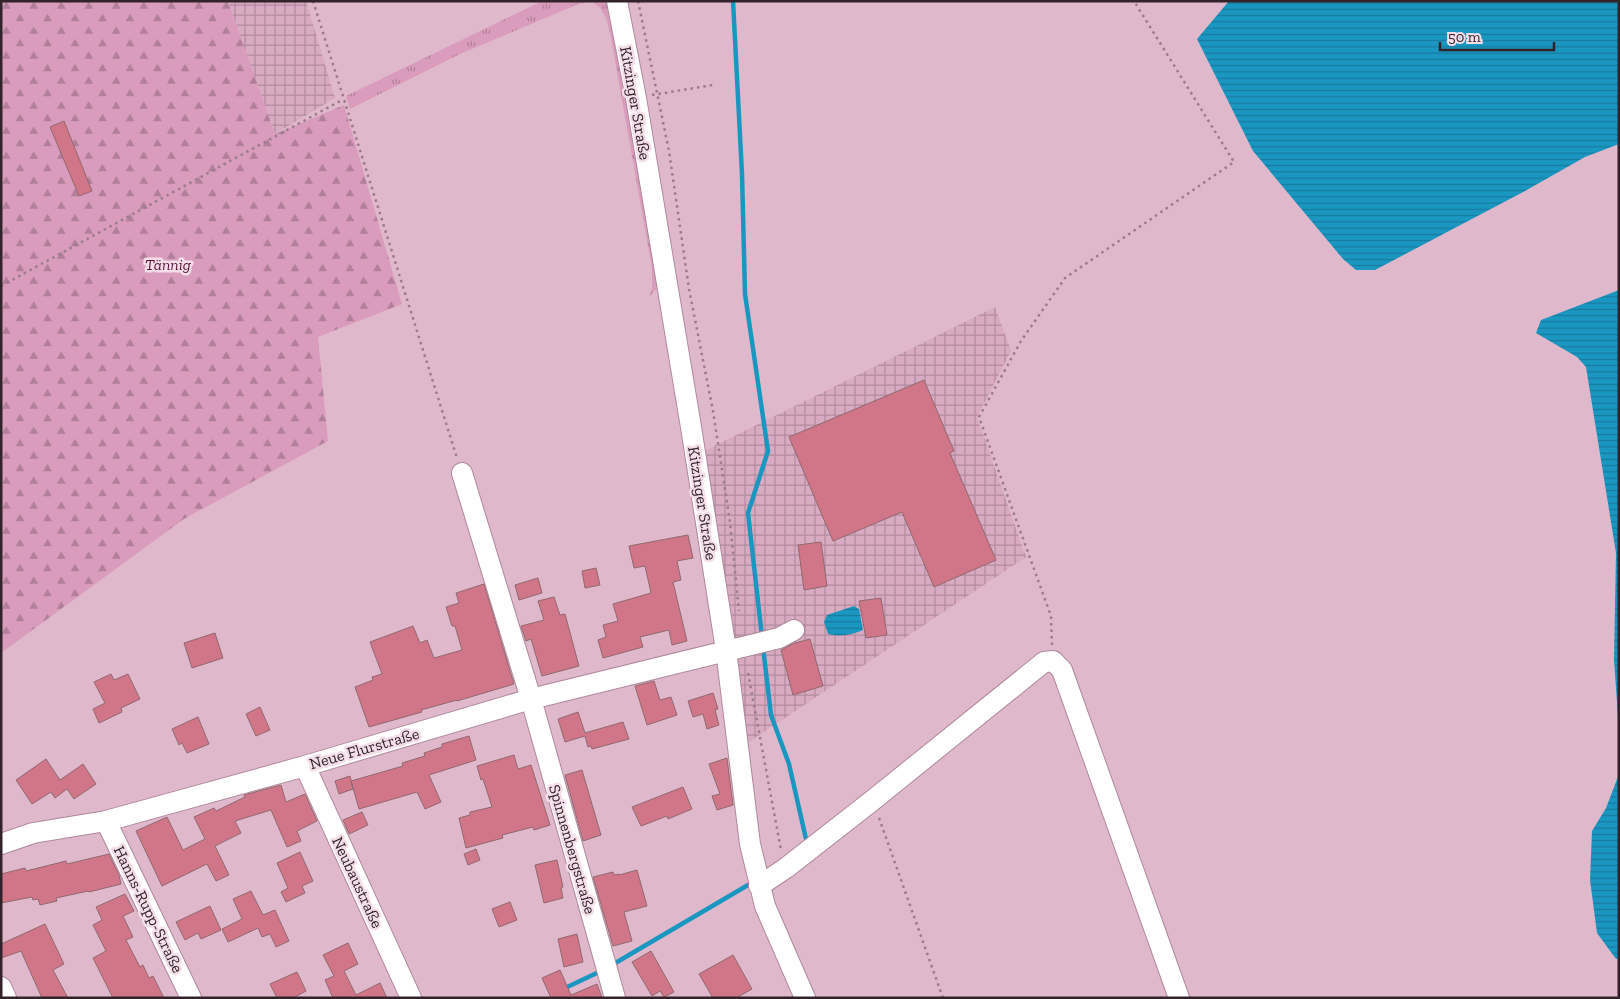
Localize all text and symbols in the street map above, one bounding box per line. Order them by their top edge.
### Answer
scale bar [1440,20,1554,52]
text: 50 m [1448,28,1481,46]
street label: Kitzinger Straße [616,45,655,161]
park label: Tännig [145,255,192,274]
street label: Kitzinger Straße [684,445,721,561]
street label: Neue Flurstraße [307,724,421,773]
street label: Spinnenbergstraße [545,782,600,916]
street label: Neubaustraße [328,834,387,931]
street label: Hanns-Rupp-Straße [110,843,188,976]

